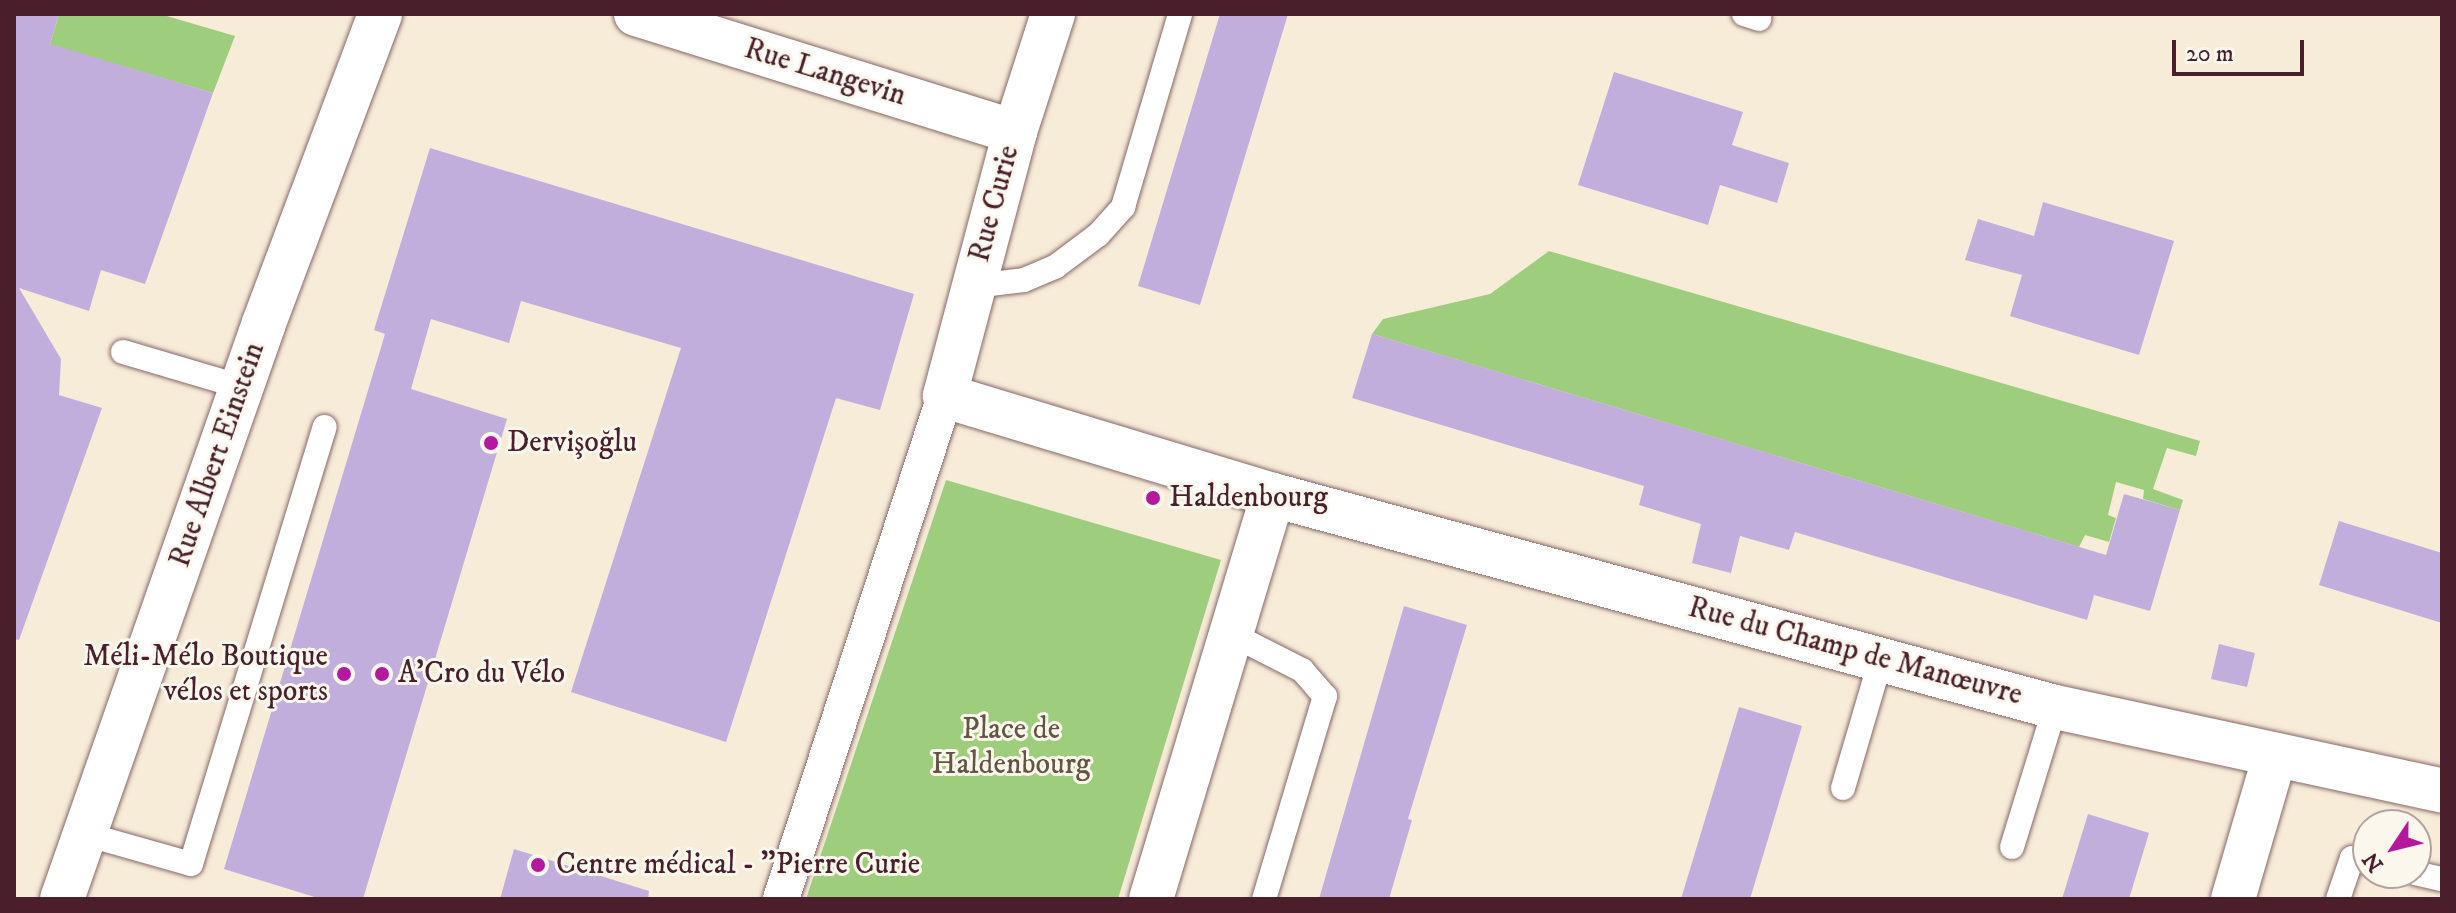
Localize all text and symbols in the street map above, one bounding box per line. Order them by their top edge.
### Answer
scale bar [2176,24,2308,74]
street label: Rue Langevin [740,31,910,115]
text: 20 m [2186,39,2234,69]
street label: Rue Curie [962,142,1028,266]
street label: Rue Albert Einstein [163,338,273,572]
place label: Dervişoğlu [507,425,637,461]
marker: Dervişoğlu [482,434,500,452]
place label: Haldenbourg [1169,480,1328,516]
marker: Haldenbourg [1144,489,1162,507]
street label: Rue du Champ de Manœuvre [1684,590,2026,714]
place label: Méli-Mélo Boutique vélos et sports [83,639,328,710]
place label: A'Cro du Vélo [398,656,565,692]
marker: Méli-Mélo Boutique vélos et sports [335,665,353,683]
marker: A'Cro du Vélo [373,665,391,683]
park label: Place de Haldenbourg [932,712,1090,782]
north arrow [2352,809,2432,889]
place label: Centre médical - "Pierre Curie [556,847,920,883]
text: N [2357,847,2390,877]
marker: Centre médical - "Pierre Curie [527,854,549,876]

